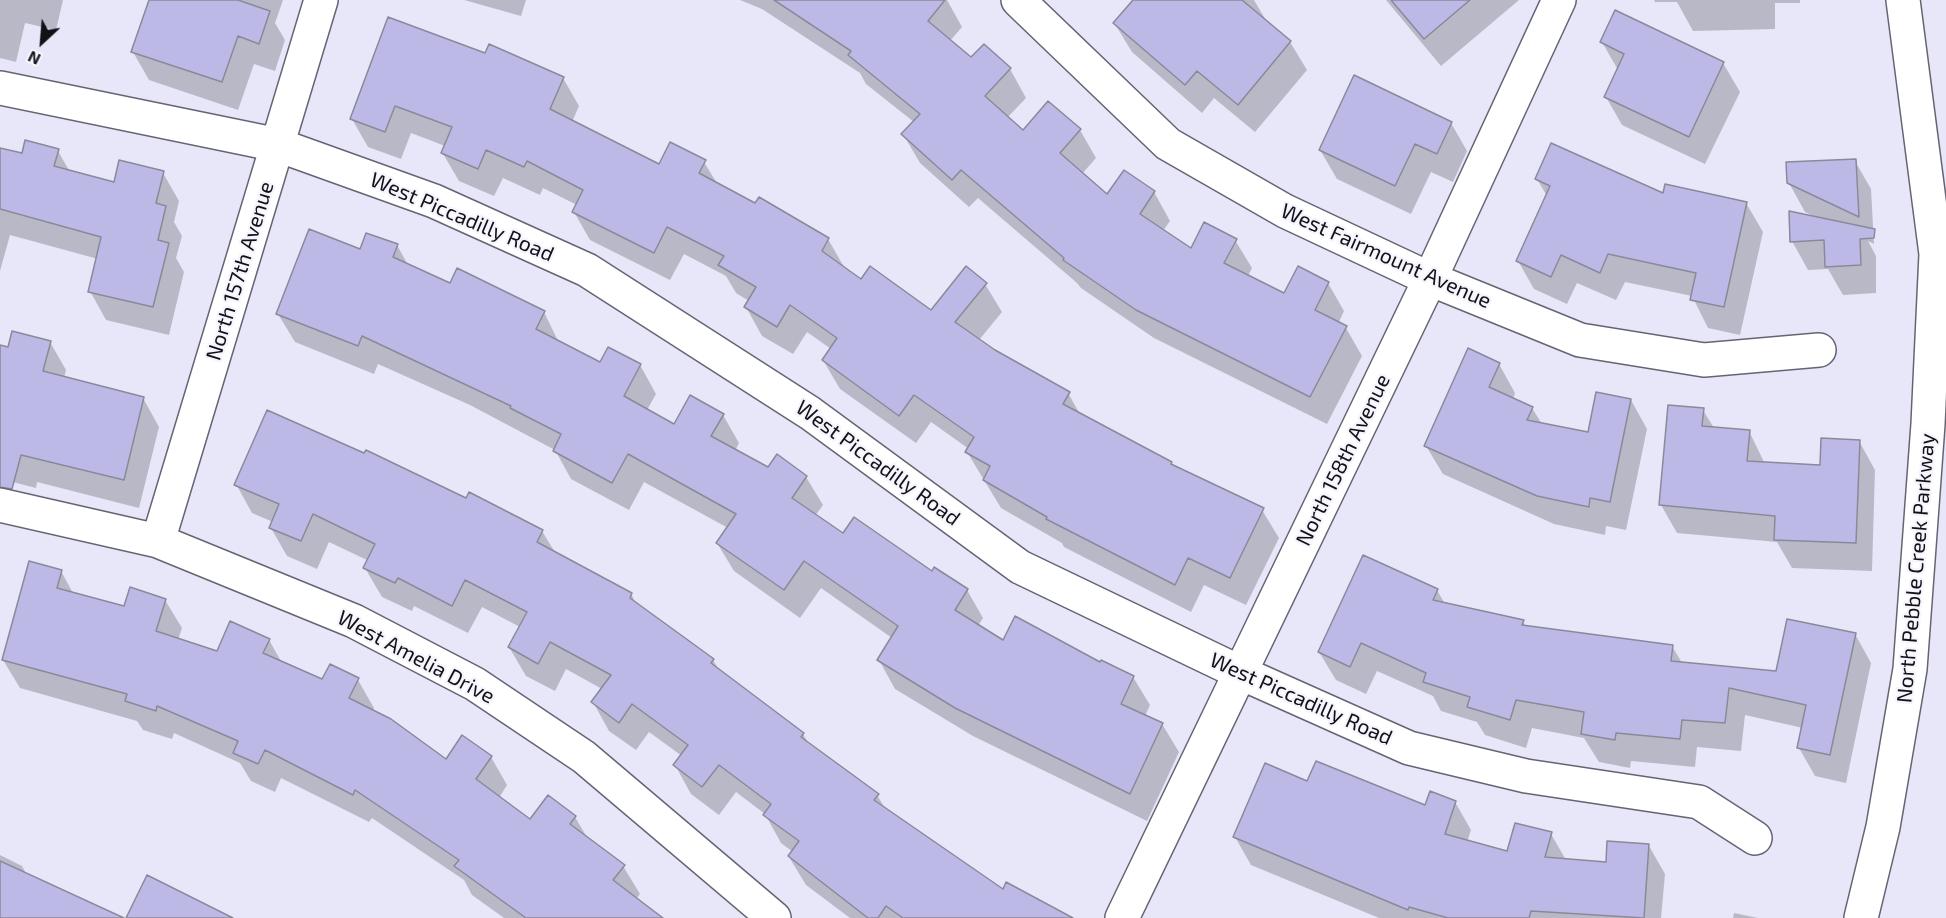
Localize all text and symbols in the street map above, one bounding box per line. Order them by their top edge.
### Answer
north arrow [12,12,72,72]
text: N [25,48,43,70]
street label: West Piccadilly Road [366,167,558,267]
street label: North 157th Avenue [201,179,279,363]
street label: West Fairmount Avenue [1277,198,1495,314]
street label: North 158th Avenue [1291,370,1395,550]
street label: West Piccadilly Road [791,395,965,531]
street label: North Pebble Creek Parkway [1892,432,1940,704]
street label: West Amelia Drive [333,605,499,709]
street label: West Piccadilly Road [1206,647,1396,751]

